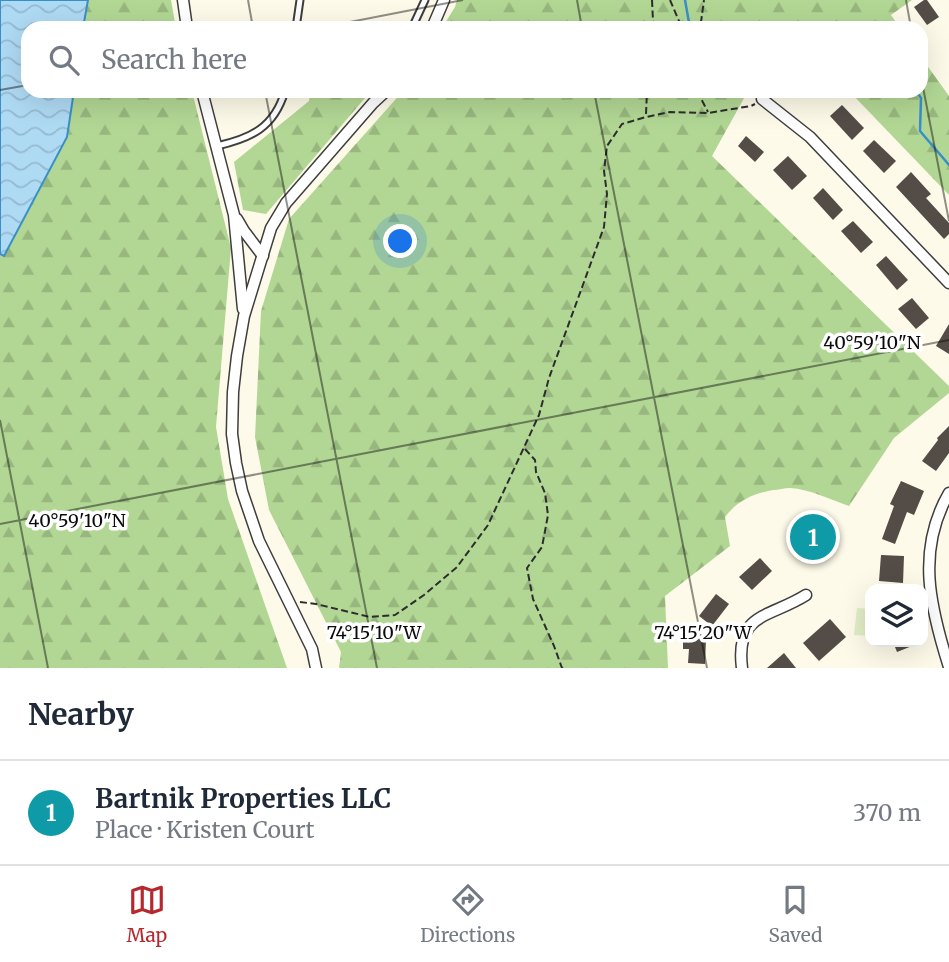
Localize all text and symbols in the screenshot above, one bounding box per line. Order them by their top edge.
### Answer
search box [21,21,928,98]
icon: search [45,41,83,79]
text: Search here [101,43,247,76]
your location [383,224,417,258]
text: 40°59'10"N [823,331,921,354]
text: 40°59'10"N [28,509,126,532]
pin: 1 [790,511,836,563]
map controls [865,584,928,647]
button: layers [865,584,928,647]
text: 74°15'10"W [327,621,422,644]
text: 74°15'20"W [654,621,753,644]
text: Nearby [28,695,134,733]
text: Bartnik Properties LLC [95,782,391,815]
text: 1 [46,798,56,827]
text: 370 m [853,798,921,827]
text: Place · Kristen Court [95,815,315,844]
tab: Map [127,881,167,947]
tab: Directions [420,881,515,947]
tab: Saved [769,881,822,947]

